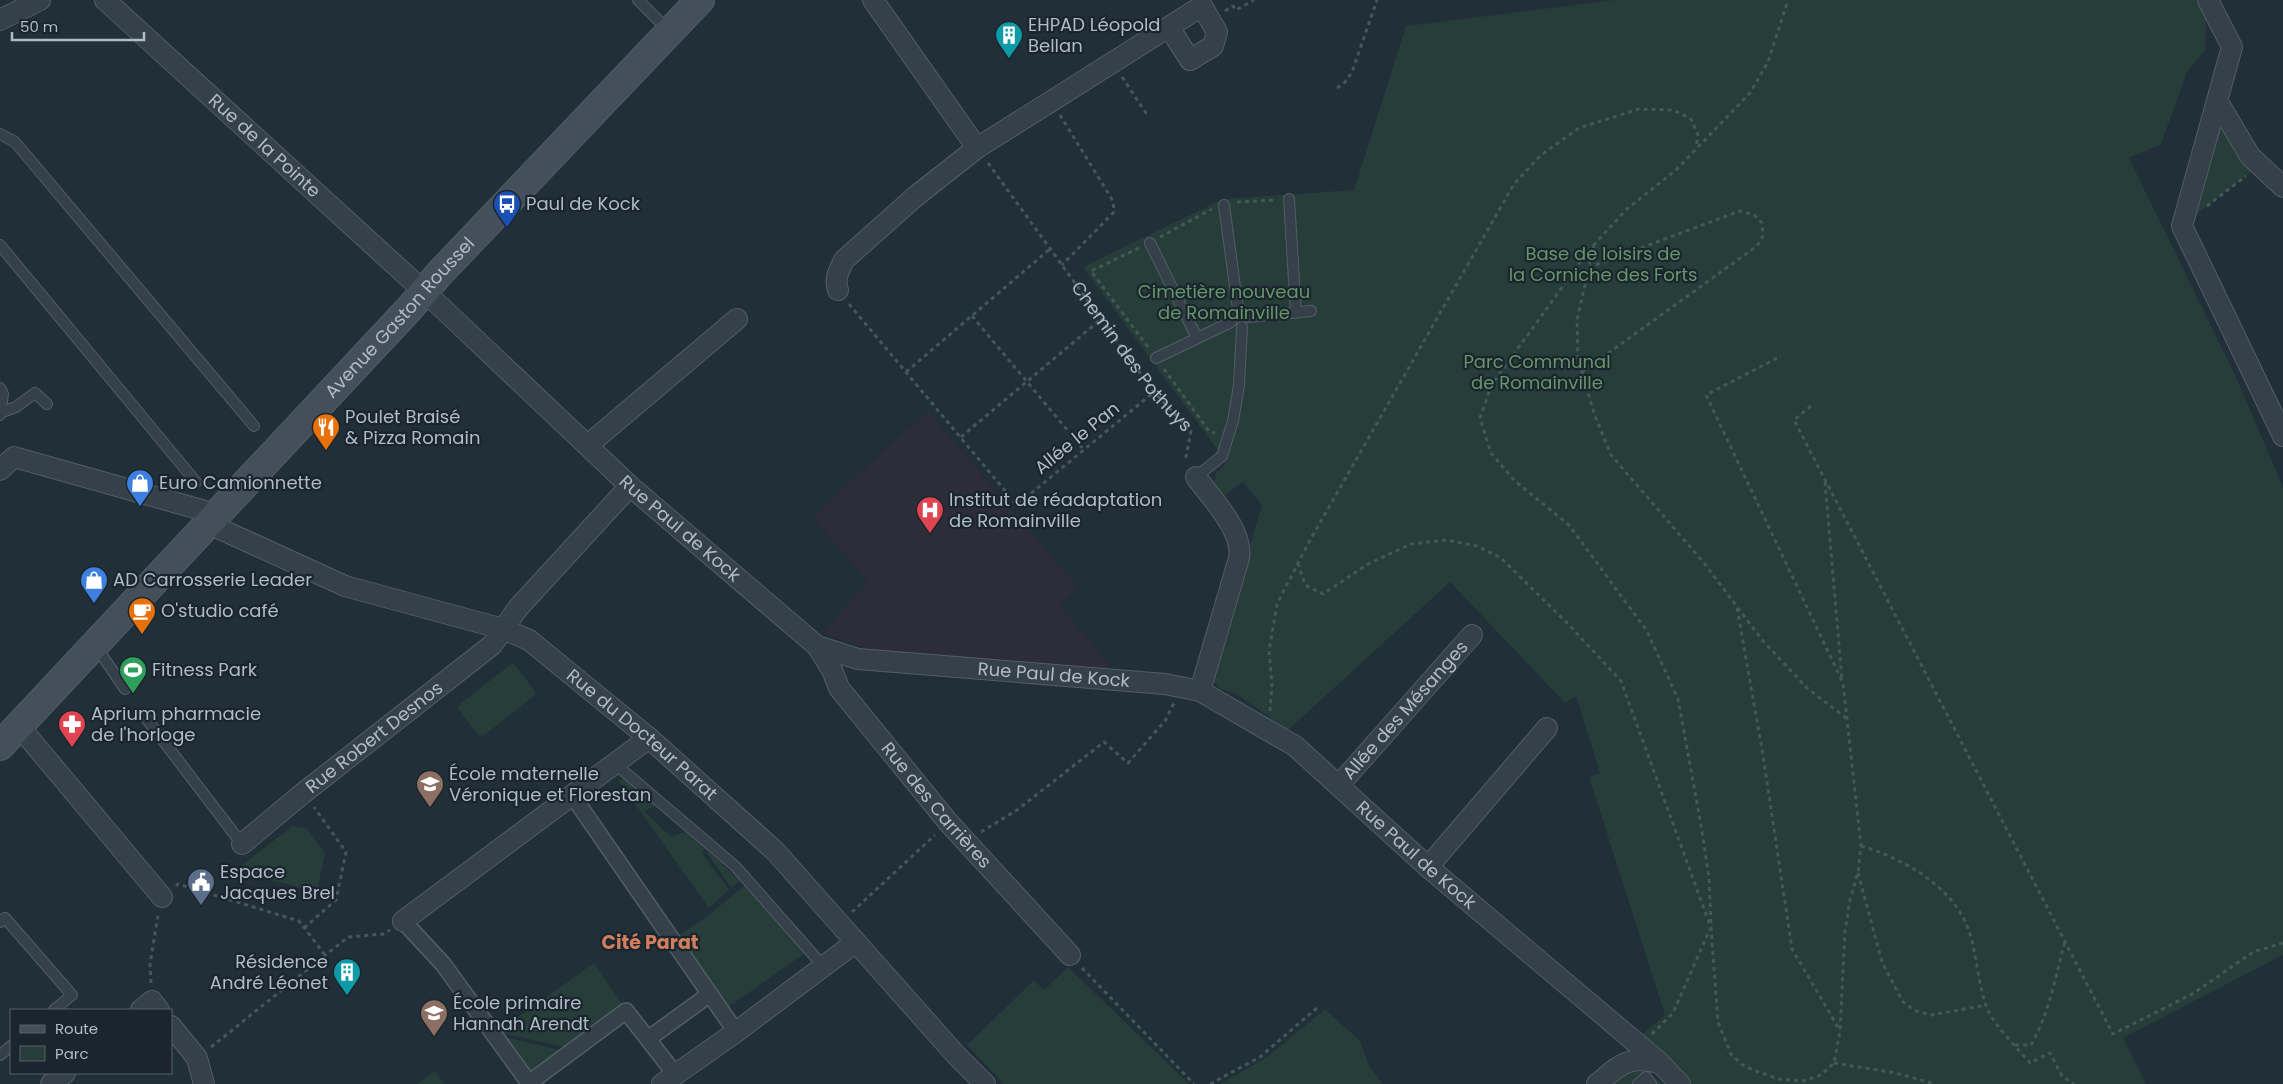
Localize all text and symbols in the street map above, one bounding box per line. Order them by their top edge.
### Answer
scale bar [12,10,145,42]
place label: EHPAD Léopold Bellan [1028,12,1161,58]
text: 50 m [20,16,58,37]
building icon: EHPAD Léopold Bellan [994,20,1024,59]
street label: Rue de la Pointe [203,88,326,203]
bus stop icon: Paul de Kock [492,189,522,228]
place label: Paul de Kock [526,191,641,216]
street label: Avenue Gaston Roussel [319,231,480,403]
park label: Base de loisirs de la Corniche des Forts [1509,241,1697,287]
street label: Chemin des Pothuys [1066,276,1198,437]
park label: Cimetière nouveau de Romainville [1138,279,1310,325]
park label: Parc Communal de Romainville [1463,349,1611,395]
street label: Allée le Pan [1029,396,1124,480]
place label: Poulet Braisé & Pizza Romain [345,404,480,450]
restaurant icon: Poulet Braisé & Pizza Romain [311,412,341,451]
shop icon: Euro Camionnette [125,468,155,507]
street label: Rue Paul de Kock [614,469,747,588]
place label: Euro Camionnette [159,470,322,495]
place label: Institut de réadaptation de Romainville [949,487,1162,533]
hospital icon: Institut de réadaptation de Romainville [915,495,945,534]
shop icon: AD Carrosserie Leader [79,565,109,604]
place label: AD Carrosserie Leader [113,567,312,592]
cafe icon: O'studio café [127,596,157,635]
place label: O'studio café [161,598,279,623]
street label: Allée des Mésanges [1336,635,1473,785]
sports icon: Fitness Park [118,655,148,694]
street label: Rue Paul de Kock [977,656,1132,693]
place label: Fitness Park [152,657,258,682]
street label: Rue du Docteur Parat [562,663,723,806]
street label: Rue Robert Desnos [300,675,448,799]
place label: Aprium pharmacie de l'horloge [91,701,261,747]
pharmacy icon: Aprium pharmacie de l'horloge [57,709,87,748]
street label: Rue des Carrières [876,737,997,874]
place label: École maternelle Véronique et Florestan [449,761,651,807]
school or university icon: École maternelle Véronique et Florestan [415,769,445,808]
street label: Rue Paul de Kock [1351,795,1482,915]
place label: Espace Jacques Brel [220,859,335,905]
public building icon: Espace Jacques Brel [186,867,216,906]
district label: Cité Parat [601,929,699,956]
place label: Résidence André Léonet [210,949,328,995]
building icon: Résidence André Léonet [332,957,362,996]
place label: École primaire Hannah Arendt [453,990,589,1036]
school or university icon: École primaire Hannah Arendt [419,998,449,1037]
legend [10,1009,172,1074]
text: Route [55,1018,98,1039]
text: Parc [55,1043,89,1064]

